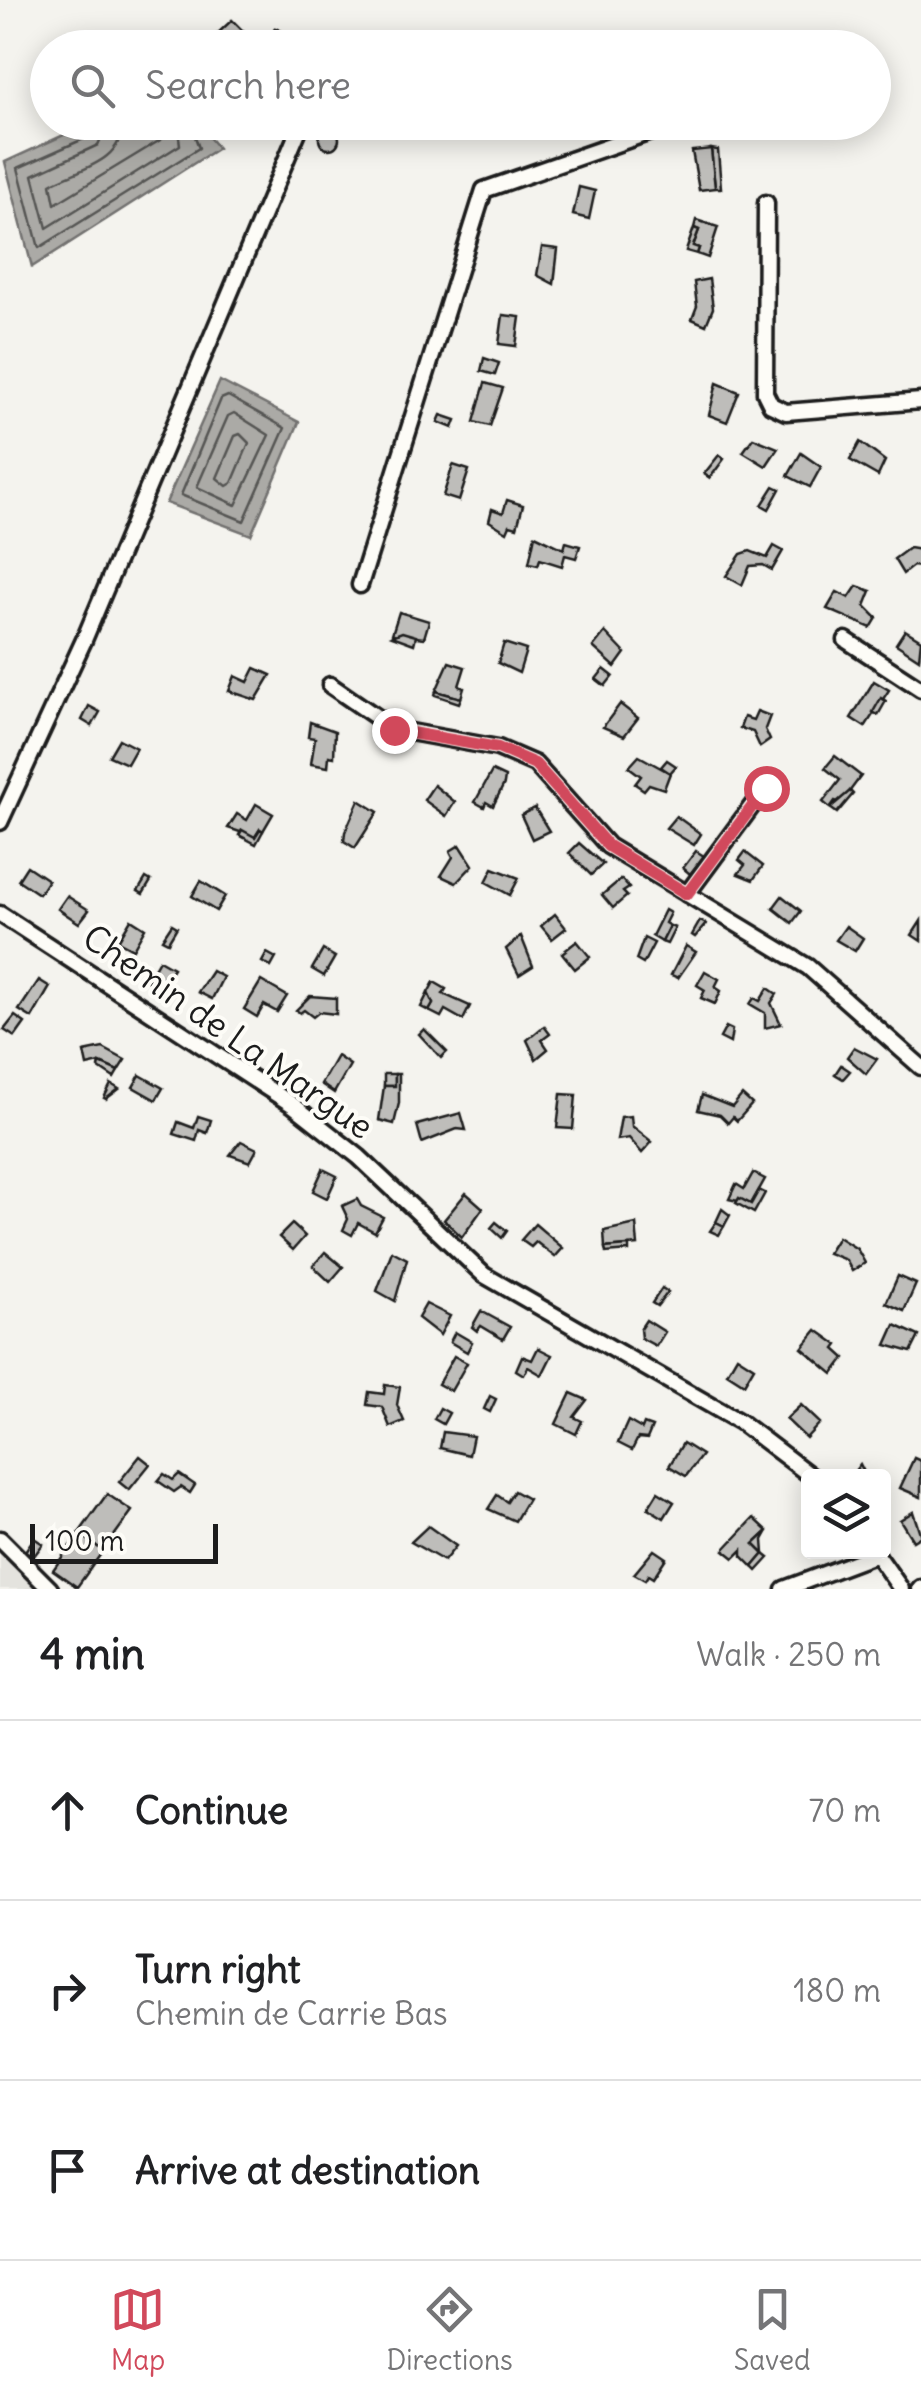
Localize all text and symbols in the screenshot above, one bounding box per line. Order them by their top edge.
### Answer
search box [30,30,891,140]
icon: search [65,58,120,113]
text: Search here [145,62,351,109]
route end [372,708,418,754]
route start [744,766,790,812]
street label: Chemin de La Margue [75,914,382,1148]
map controls [801,1469,891,1559]
button: layers [801,1469,891,1559]
scale bar [30,1519,218,1564]
text: 100 m [45,1523,124,1559]
text: 4 min [40,1628,145,1680]
text: Walk · 250 m [696,1634,881,1675]
icon: ahead [40,1783,95,1838]
text: Continue [135,1787,288,1834]
text: 70 m [809,1790,881,1831]
text: Turn right [135,1946,301,1993]
icon: right [40,1963,95,2018]
text: 180 m [793,1970,881,2011]
text: Chemin de Carrie Bas [135,1993,448,2034]
icon: arrive [40,2143,95,2198]
text: Arrive at destination [135,2147,480,2194]
tab: Map [110,2282,165,2378]
tab: Directions [386,2282,513,2378]
tab: Saved [734,2282,811,2378]

